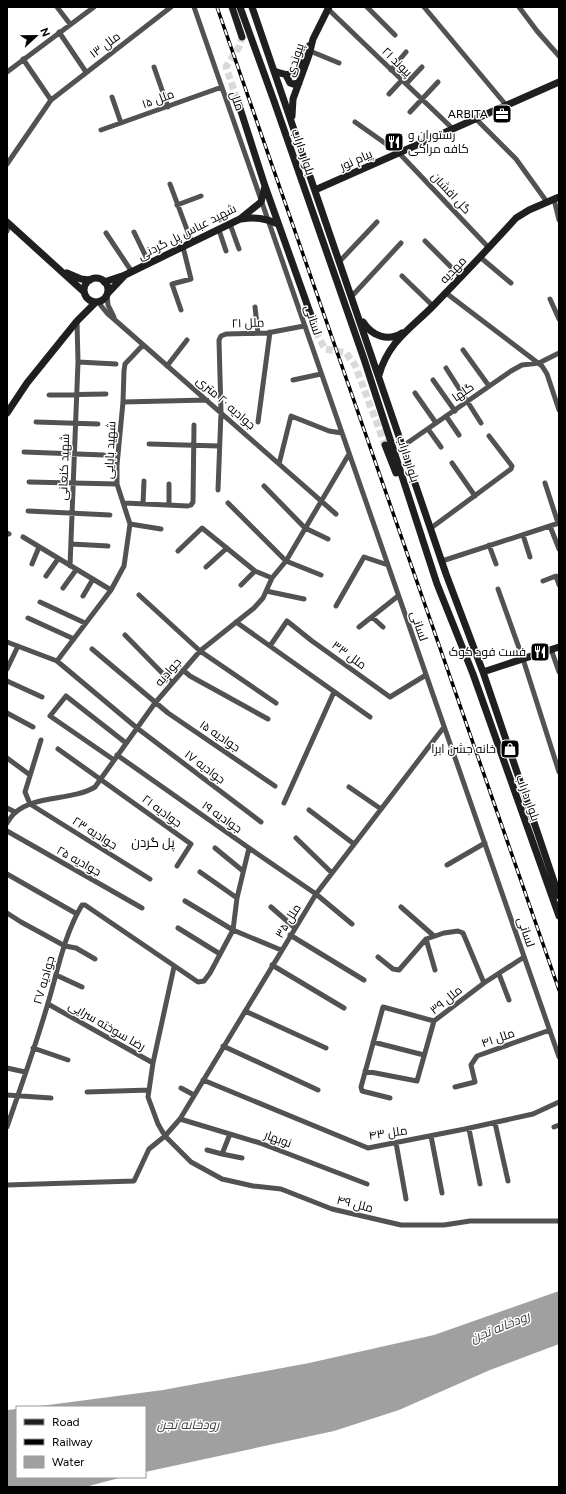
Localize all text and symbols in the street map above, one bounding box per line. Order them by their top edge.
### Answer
north arrow [16,16,56,56]
text: N [37,26,52,39]
street label: ملل ۱۳ [87,29,123,61]
street label: پیوندی [283,41,309,79]
street label: پیوند ۲۱ [378,44,415,82]
street label: ملل ۱۵ [140,87,176,111]
street label: ملل [227,89,247,113]
office icon: ARBITA [491,103,513,125]
place label: ARBITA [448,107,488,121]
street label: بلوار داراب [289,127,317,177]
place label: رستوران و کافه مراکی [408,128,469,156]
restaurant icon: رستوران و کافه مراکی [383,131,405,153]
street label: پیام نور [337,146,376,176]
street label: گل افشان [428,169,474,217]
street label: شهید عباس پل گردنی [136,201,239,265]
street label: مهدیه [437,254,469,286]
street label: لسانی [301,303,325,337]
street label: ملل ۲۱ [231,315,265,331]
street label: جوادیه ۲۰ متری [194,374,258,432]
street label: گلها [449,380,477,404]
street label: شهید بابایی [101,421,119,479]
street label: شهید کنعانی [56,433,72,501]
street label: بلوار داراب [394,434,422,484]
street label: لسانی [407,609,431,643]
street label: ملل ۳۳ [329,638,369,672]
restaurant icon: فست فود کوک [529,641,551,663]
place label: فست فود کوک [449,645,526,659]
street label: جوادیه [152,655,184,689]
street label: جوادیه ۱۵ [197,717,243,755]
shop icon: خانه جشن ابرا [499,738,521,760]
place label: خانه جشن ابرا [431,742,496,756]
street label: جوادیه ۱۷ [182,747,228,787]
street label: بلوار داراب [513,773,543,823]
street label: جوادیه ۲۱ [139,792,185,830]
street label: جوادیه ۱۹ [199,798,245,836]
street label: جوادیه ۲۳ [70,814,120,852]
district label: پل گردن [131,835,175,852]
street label: جوادیه ۲۵ [54,843,104,879]
street label: ملل ۳۵ [272,901,304,941]
street label: لسانی [514,915,538,949]
street label: جوادیه ۲۷ [30,954,58,1006]
street label: ملل ۳۹ [427,983,465,1017]
street label: رضا سوخته سرایی [66,998,148,1054]
street label: ملل ۴۱ [479,1026,517,1050]
street label: ملل ۴۳ [368,1123,408,1143]
street label: نوبهار [262,1127,294,1150]
street label: ملل ۴۹ [335,1193,375,1215]
water label: رودخانه تجن [468,1308,534,1347]
legend [16,1406,146,1478]
text: Road [52,1415,80,1429]
water label: رودخانه تجن [157,1417,221,1433]
text: Railway [52,1435,93,1449]
text: Water [52,1455,84,1469]

